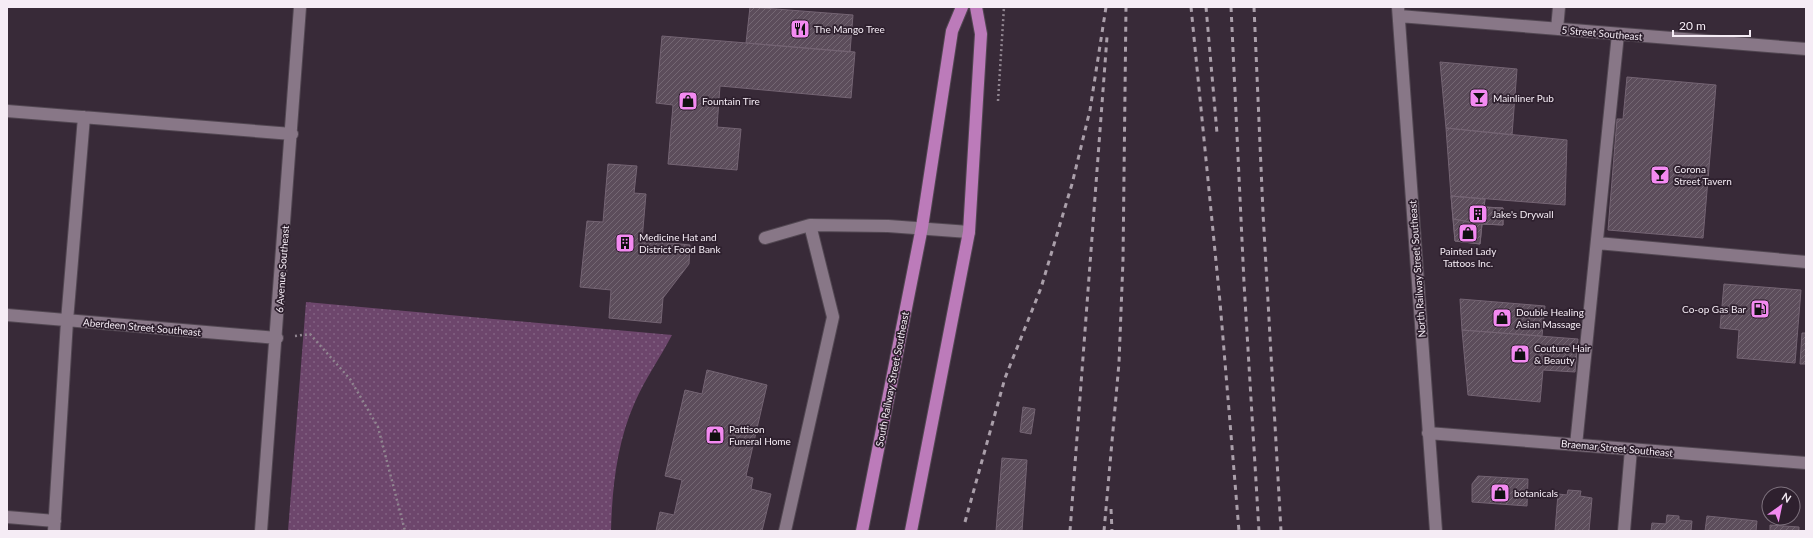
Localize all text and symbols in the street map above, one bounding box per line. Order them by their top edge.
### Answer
scale bar [1673,12,1750,38]
restaurant icon: The Mango Tree [789,18,811,40]
text: 20 m [1679,18,1706,33]
place label: The Mango Tree [814,23,885,35]
street label: 5 Street Southeast [1561,23,1643,43]
bar icon: Mainliner Pub [1468,87,1490,109]
shop icon: Fountain Tire [677,90,699,112]
place label: Mainliner Pub [1493,92,1554,104]
place label: Fountain Tire [702,95,760,107]
place label: Corona Street Tavern [1674,163,1732,187]
bar icon: Corona Street Tavern [1649,164,1671,186]
street label: North Railway Street Southeast [1406,200,1428,338]
building icon: Jake's Drywall [1467,203,1489,225]
place label: Jake's Drywall [1492,208,1554,220]
shop icon: Painted Lady Tattoos Inc. [1457,222,1479,244]
street label: 6 Avenue Southeast [273,224,291,313]
place label: Medicine Hat and District Food Bank [639,231,721,255]
building icon: Medicine Hat and District Food Bank [614,232,636,254]
place label: Painted Lady Tattoos Inc. [1440,245,1497,269]
fuel station icon: Co-op Gas Bar [1749,298,1771,320]
place label: Co-op Gas Bar [1682,303,1746,315]
place label: Double Healing Asian Massage [1516,306,1584,330]
shop icon: Double Healing Asian Massage [1491,307,1513,329]
street label: South Railway Street Southeast [873,310,911,448]
street label: Aberdeen Street Southeast [83,316,202,338]
place label: Couture Hair & Beauty [1534,342,1591,366]
shop icon: Couture Hair & Beauty [1509,343,1531,365]
place label: Pattison Funeral Home [729,423,791,447]
shop icon: Pattison Funeral Home [704,424,726,446]
street label: Braemar Street Southeast [1561,437,1674,459]
shop icon: botanicals [1489,482,1511,504]
north arrow [1761,486,1801,526]
place label: botanicals [1514,487,1558,499]
text: N [1780,489,1794,505]

